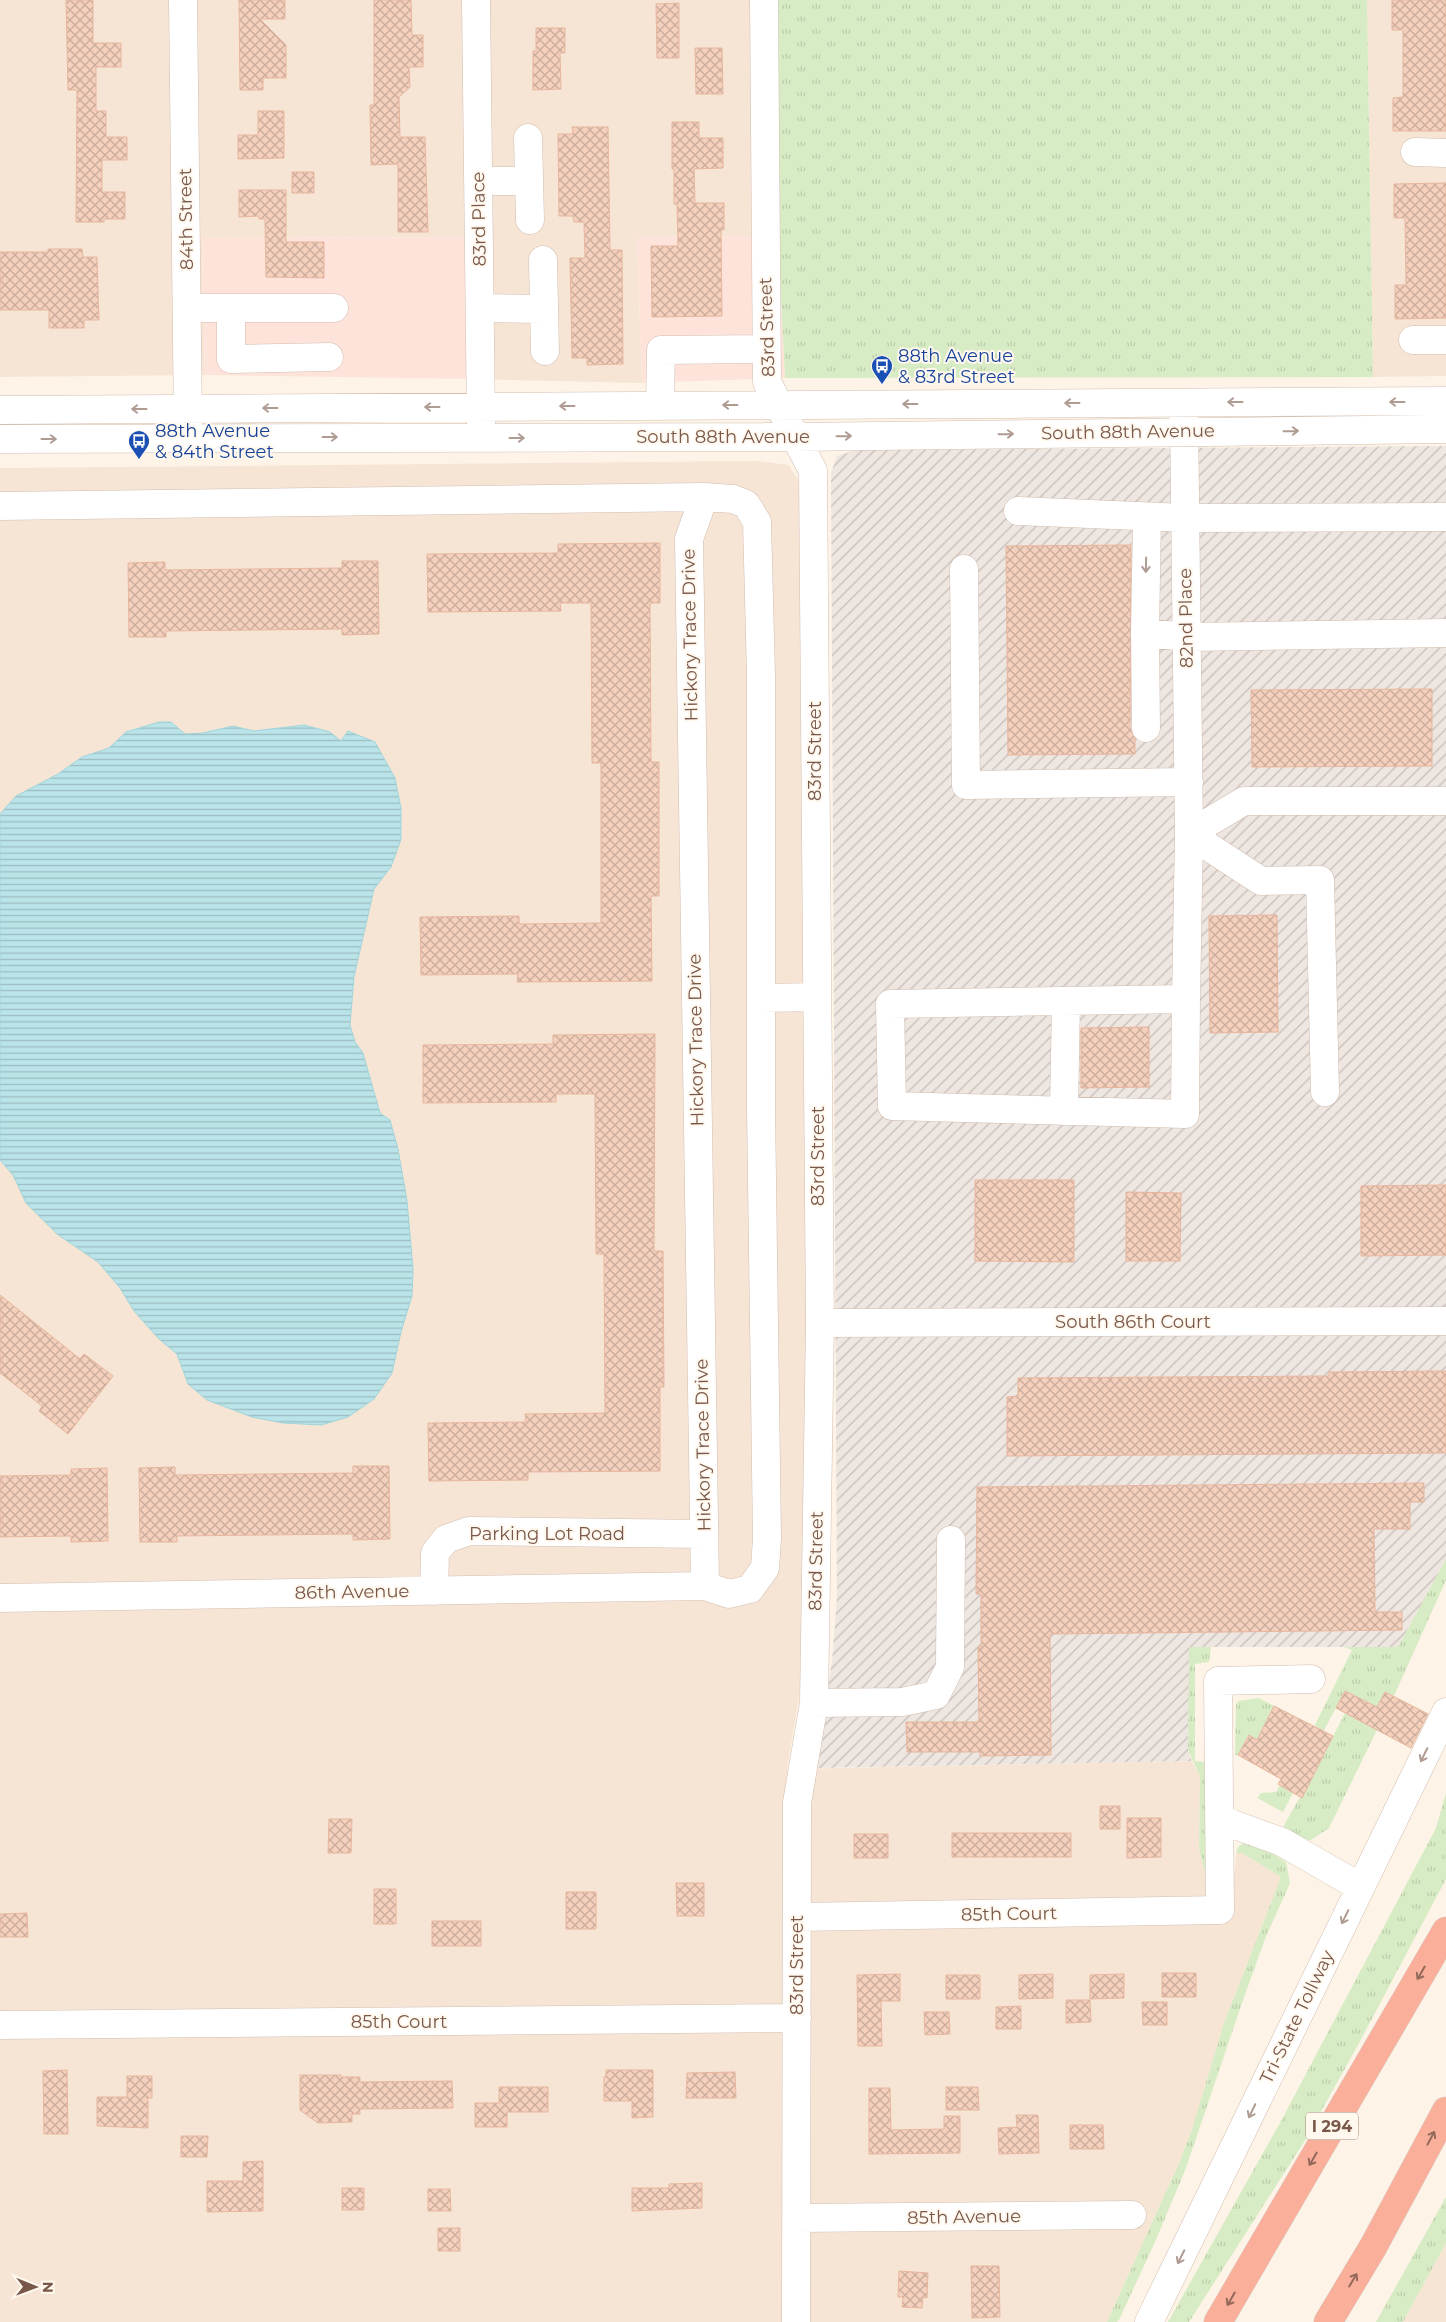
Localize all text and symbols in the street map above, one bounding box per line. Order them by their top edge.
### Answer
street label: 84th Street [174,168,198,270]
street label: 83rd Place [467,171,491,267]
street label: 83rd Street [754,277,780,377]
place label: 88th Avenue & 83rd Street [898,345,1015,388]
bus stop icon: 88th Avenue & 83rd Street [870,354,894,385]
one-way arrow [1390,397,1406,407]
one-way arrow [1065,398,1081,408]
one-way arrow [1227,398,1243,407]
one-way arrow [902,399,918,409]
one-way arrow [722,400,738,410]
one-way arrow [560,401,576,411]
one-way arrow [424,402,440,412]
one-way arrow [262,403,278,413]
one-way arrow [131,404,148,414]
street label: South 88th Avenue [1041,419,1215,445]
place label: 88th Avenue & 84th Street [155,420,274,463]
street label: South 88th Avenue [636,426,810,448]
one-way arrow [1283,426,1299,435]
bus stop icon: 88th Avenue & 84th Street [127,429,151,460]
one-way arrow [998,429,1014,439]
one-way arrow [835,431,851,441]
one-way arrow [322,432,338,442]
one-way arrow [508,433,525,443]
one-way arrow [40,434,56,443]
street label: Hickory Trace Drive [677,548,703,721]
one-way arrow [1141,557,1151,573]
street label: 82nd Place [1174,568,1198,668]
street label: 83rd Street [804,701,826,801]
street label: Hickory Trace Drive [683,953,709,1126]
street label: 83rd Street [807,1106,829,1206]
street label: South 86th Court [1055,1311,1211,1333]
street label: Hickory Trace Drive [690,1358,716,1531]
street label: 83rd Street [804,1511,828,1611]
street label: Parking Lot Road [469,1523,625,1545]
street label: 86th Avenue [295,1580,410,1604]
one-way arrow [1418,1747,1428,1762]
street label: 85th Court [961,1902,1057,1926]
one-way arrow [1340,1909,1349,1924]
street label: 83rd Street [786,1915,808,2015]
street label: Tri-State Tollway [1255,1947,1339,2087]
one-way arrow [1416,1965,1426,1980]
street label: 85th Court [351,2011,447,2033]
one-way arrow [1246,2103,1256,2118]
road number: I 294 [1306,2112,1358,2140]
one-way arrow [1427,2131,1437,2146]
one-way arrow [1308,2151,1318,2165]
street label: 85th Avenue [907,2205,1021,2229]
one-way arrow [1176,2249,1185,2264]
north arrow [10,2262,60,2312]
one-way arrow [1348,2274,1358,2288]
text: N [39,2281,57,2293]
one-way arrow [1226,2292,1236,2306]

